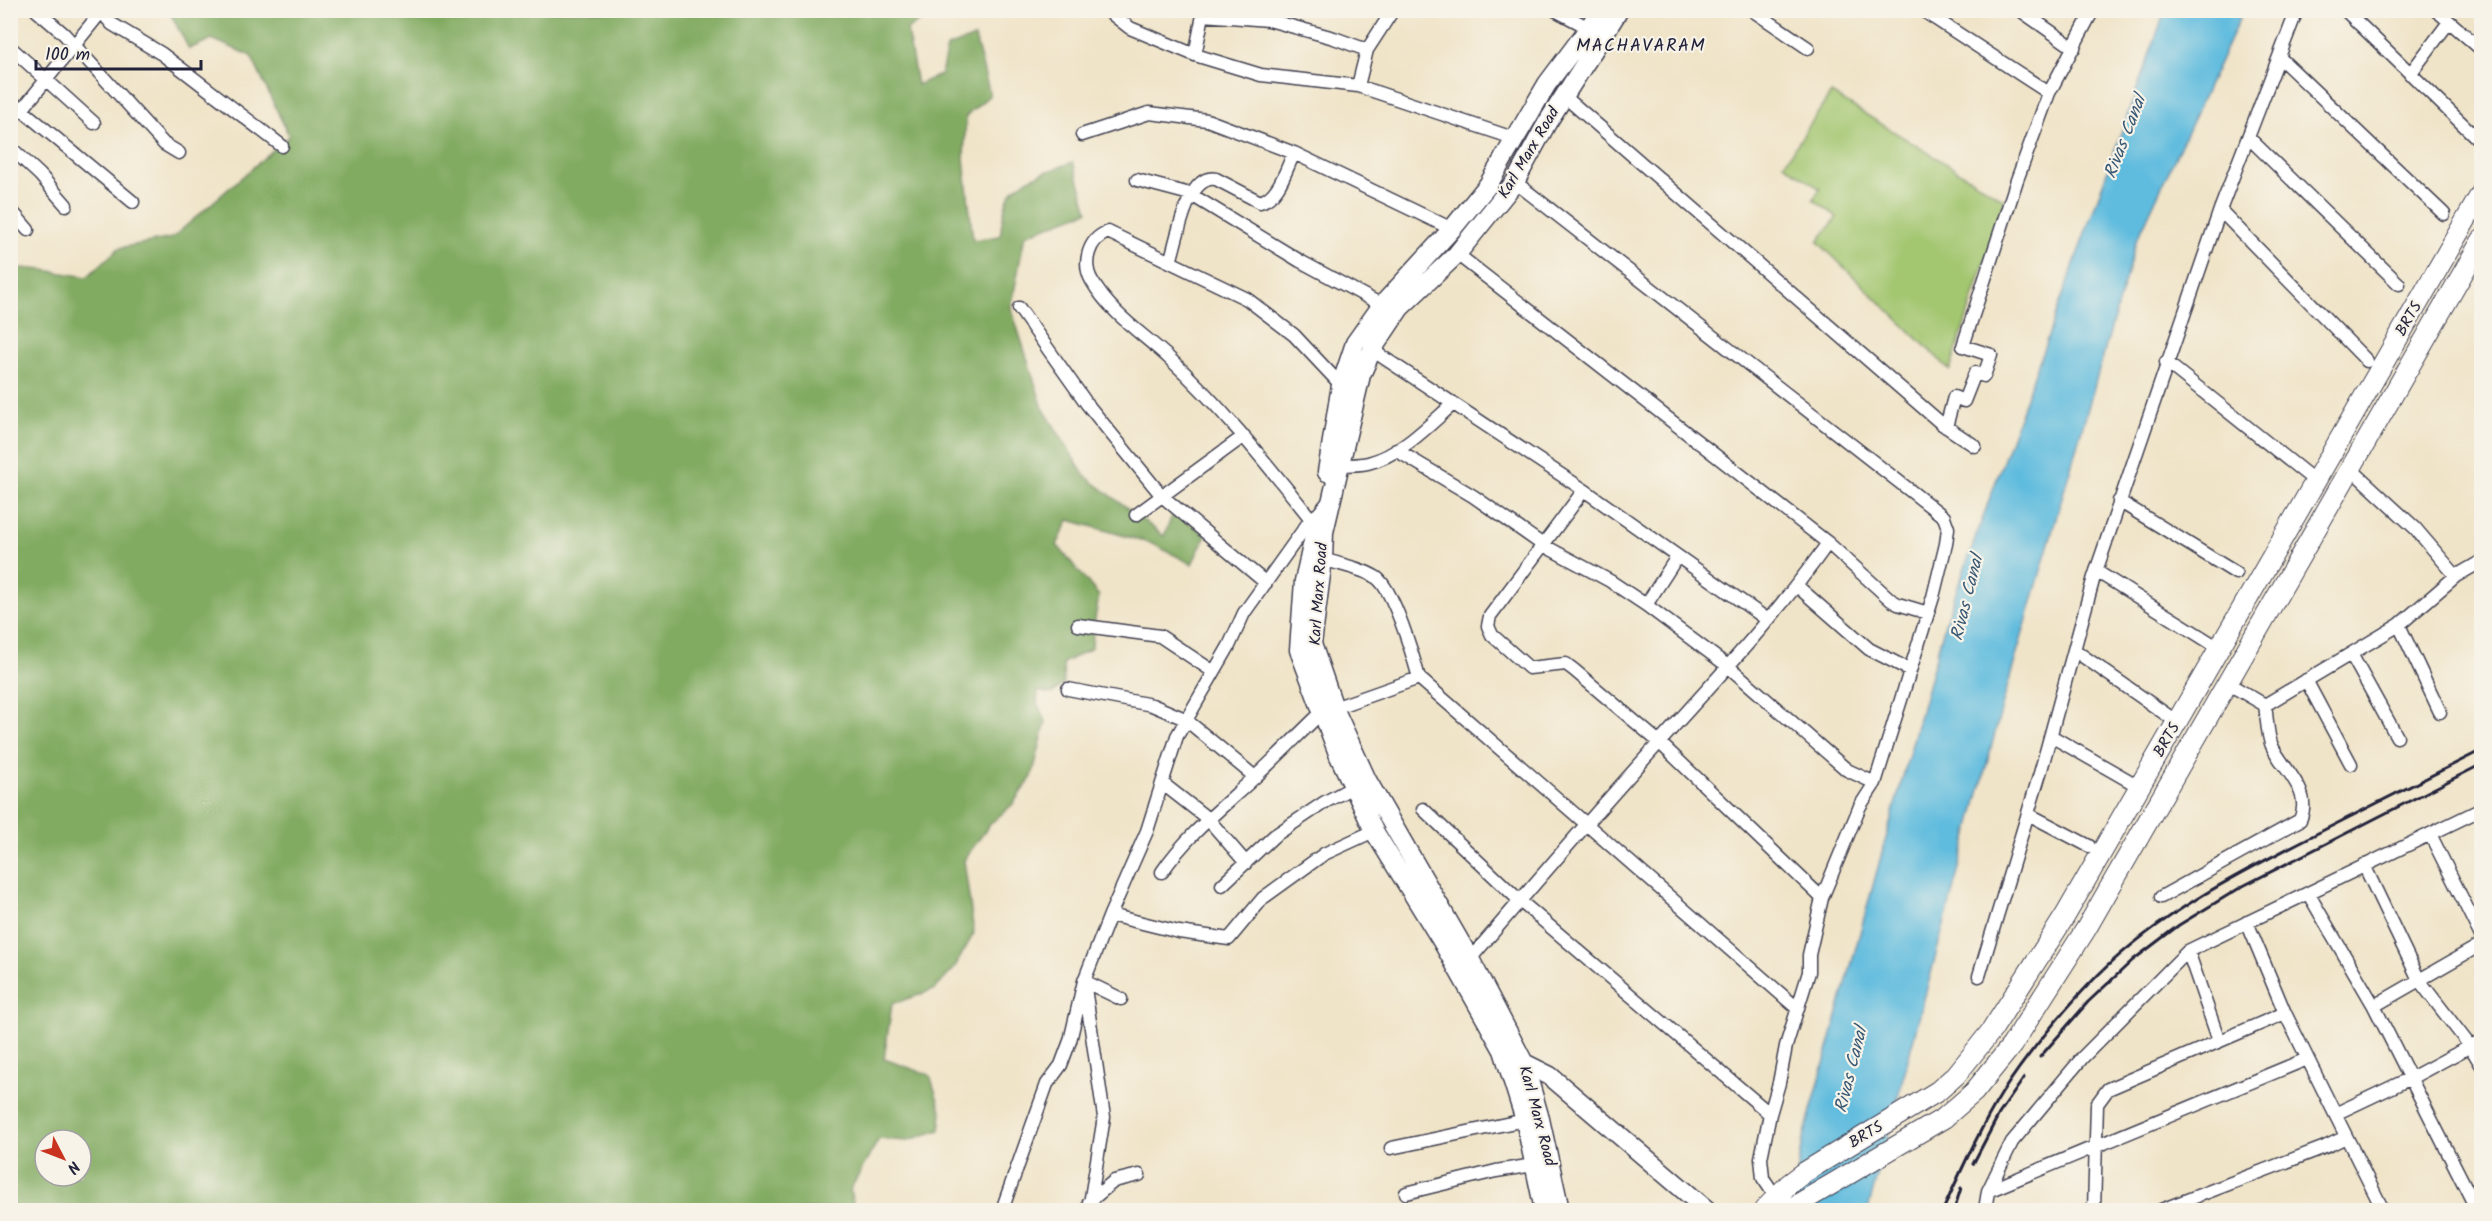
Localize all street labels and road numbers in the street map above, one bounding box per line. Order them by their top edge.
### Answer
street label: Karl Marx Road [1492,101,1567,204]
street label: BRTS [2389,296,2429,341]
street label: Karl Marx Road [1303,541,1335,646]
street label: BRTS [2147,717,2187,762]
street label: Karl Marx Road [1512,1063,1563,1170]
street label: BRTS [1844,1115,1889,1155]

